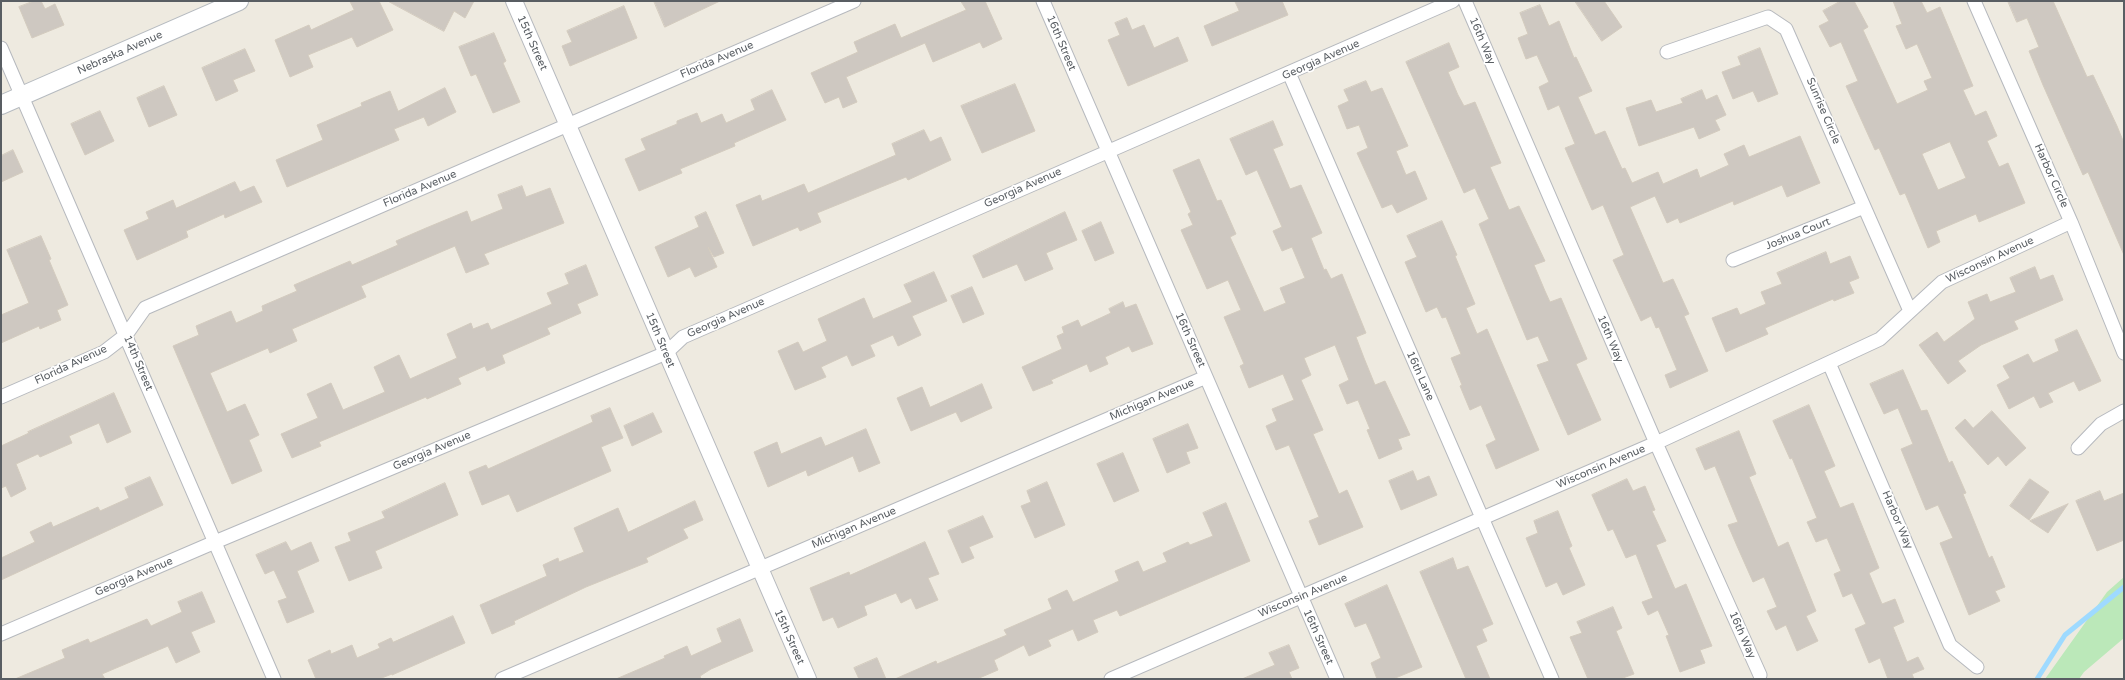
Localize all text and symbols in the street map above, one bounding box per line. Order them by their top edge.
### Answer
street label: 15th Street [514,13,550,73]
street label: 16th Street [1043,13,1079,73]
street label: 16th Way [1466,15,1498,67]
street label: Nebraska Avenue [75,28,165,78]
street label: Georgia Avenue [1280,37,1362,83]
street label: Florida Avenue [678,39,756,81]
street label: Sunrise Circle [1803,76,1843,146]
street label: Harbor Circle [2031,142,2071,210]
street label: Georgia Avenue [982,165,1064,211]
street label: Florida Avenue [381,168,459,210]
street label: Joshua Court [1764,215,1832,253]
street label: Wisconsin Avenue [1944,234,2036,286]
street label: Georgia Avenue [685,295,767,341]
street label: 15th Street [642,310,678,370]
street label: 16th Street [1172,310,1208,370]
street label: 16th Way [1594,313,1626,365]
street label: 14th Street [120,333,156,393]
street label: Florida Avenue [33,342,109,388]
street label: 16th Lane [1403,349,1437,403]
street label: Michigan Avenue [1108,376,1196,424]
street label: Georgia Avenue [391,429,473,473]
street label: Wisconsin Avenue [1555,442,1647,492]
street label: Harbor Way [1879,489,1915,551]
street label: Michigan Avenue [810,504,898,552]
street label: Georgia Avenue [93,555,175,599]
street label: Wisconsin Avenue [1257,571,1349,621]
street label: 15th Street [771,607,807,667]
street label: 16th Street [1300,607,1336,667]
street label: 16th Way [1726,609,1758,661]

